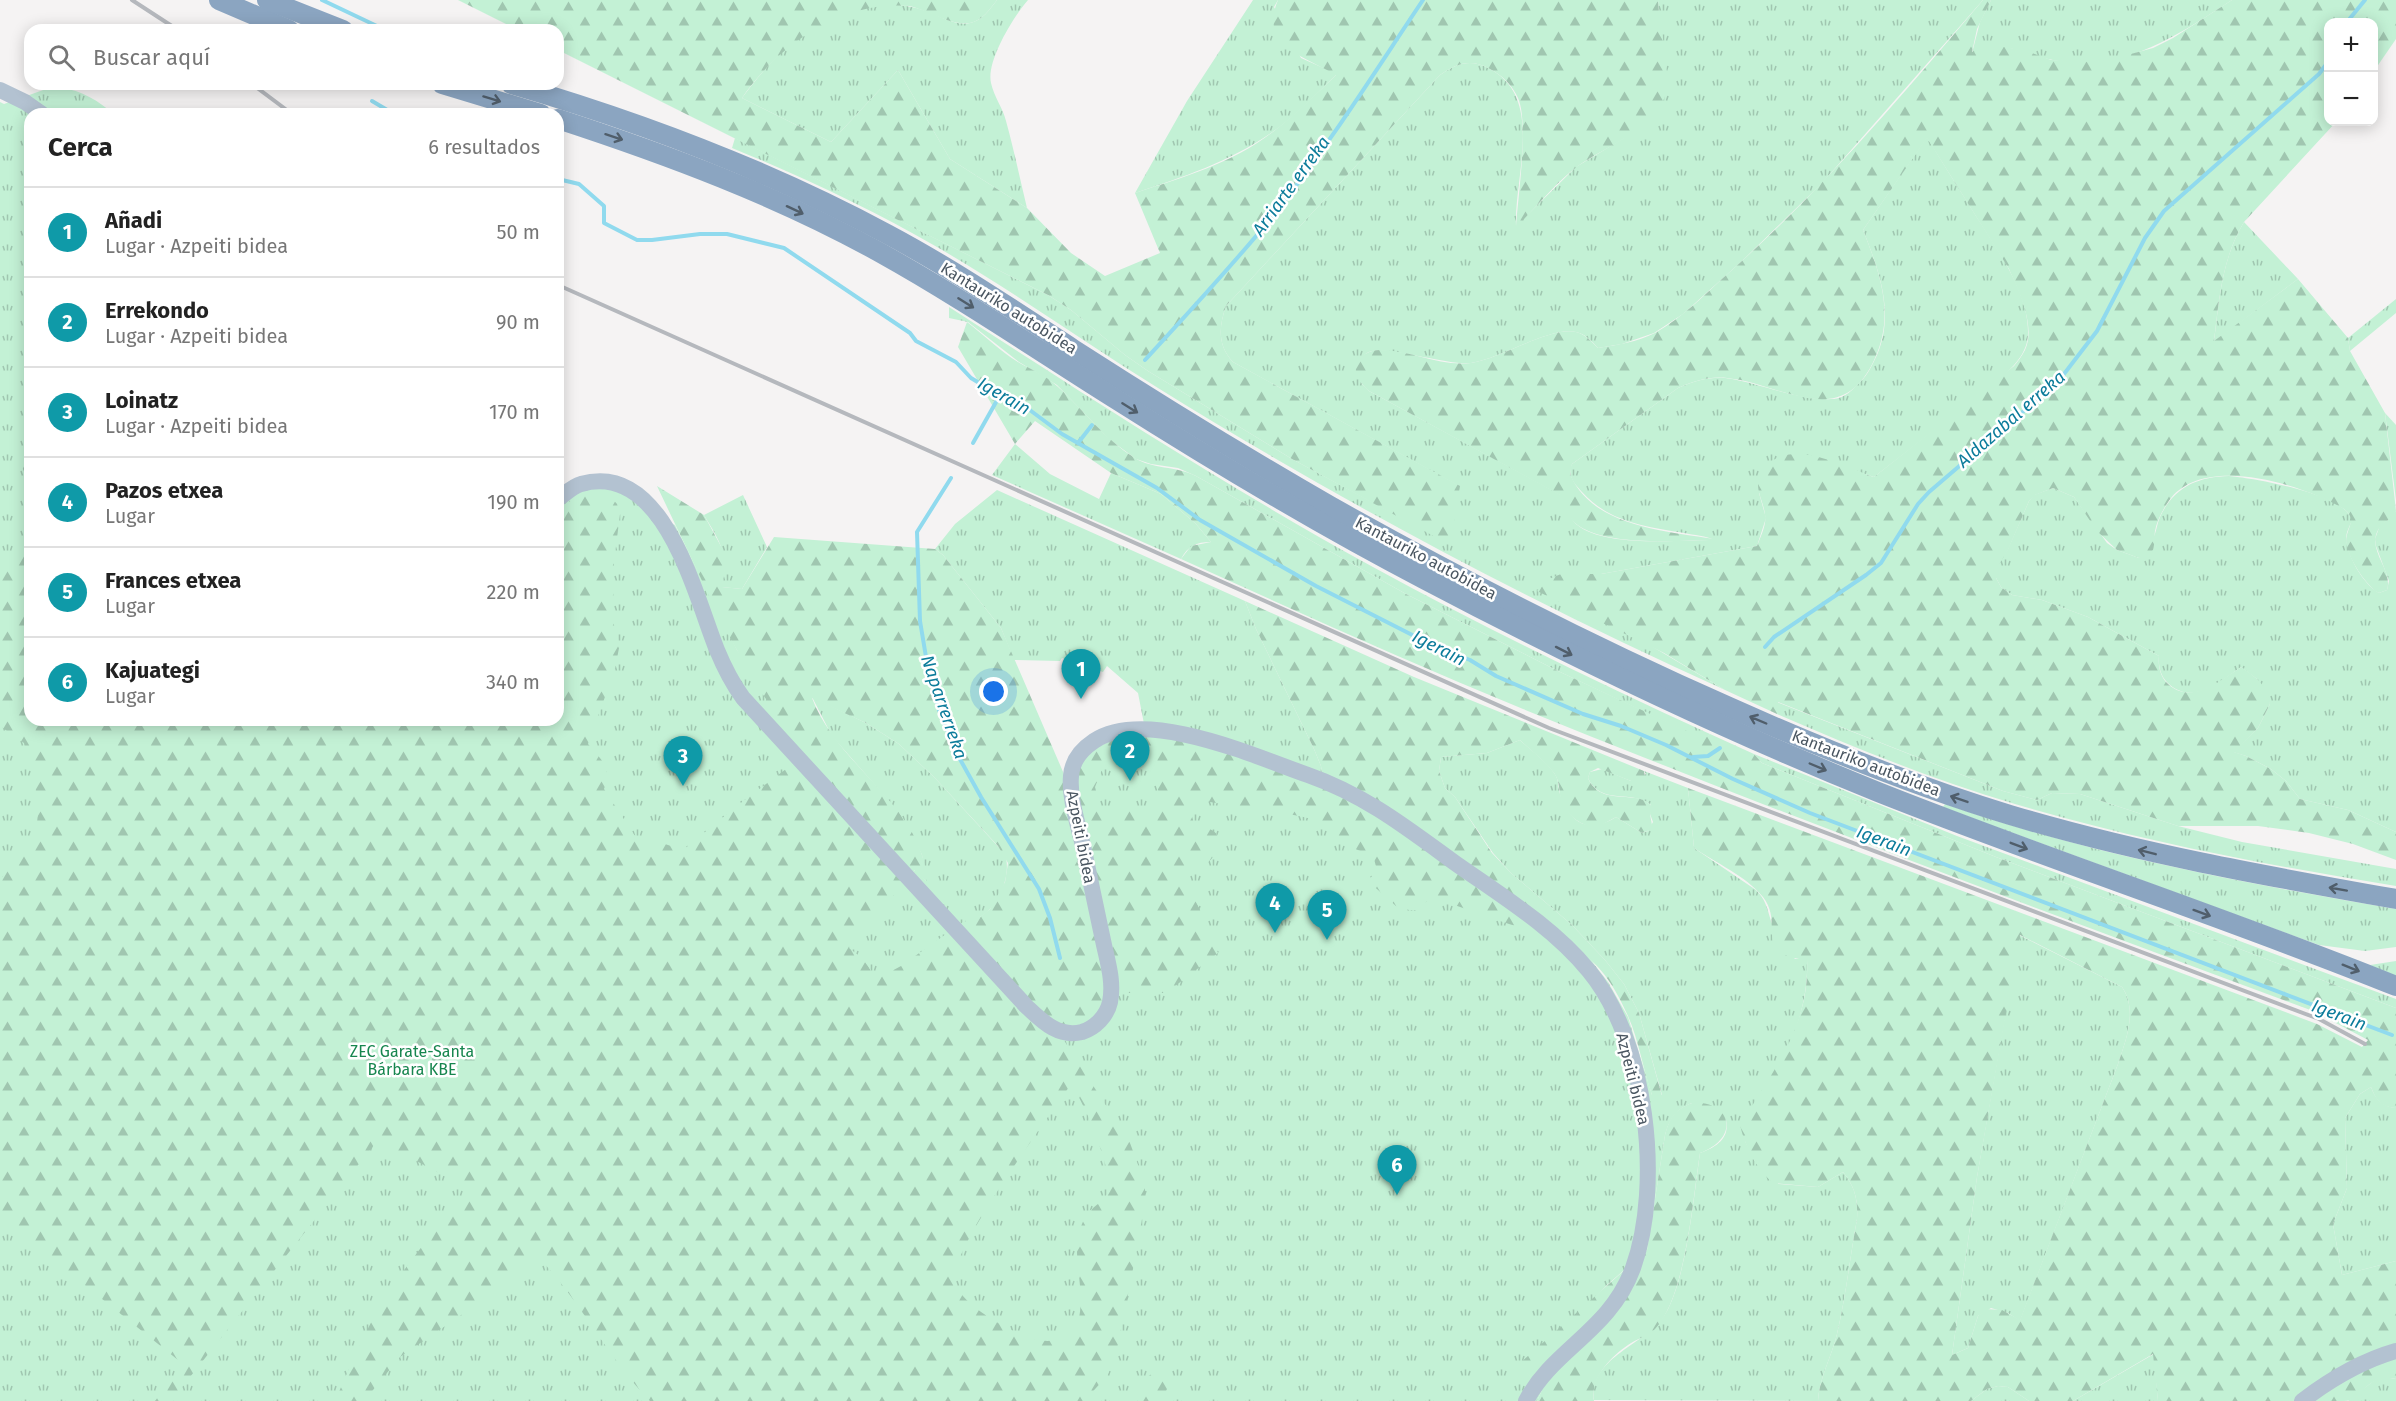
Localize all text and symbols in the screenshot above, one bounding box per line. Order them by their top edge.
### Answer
map controls [2324,18,2378,126]
button: + [2324,18,2378,72]
search box [24,24,564,90]
icon: search [45,41,78,74]
text: Buscar aquí [93,44,210,71]
button: − [2324,72,2378,126]
one-way arrow [482,94,501,105]
text: Cerca [48,132,113,163]
one-way arrow [604,132,623,143]
water label: Arriarte erreka [1247,132,1335,241]
text: 6 resultados [428,135,540,159]
one-way arrow [785,204,803,216]
text: Añadi [105,207,162,234]
text: 1 [63,220,72,244]
text: 50 m [496,220,540,244]
text: Lugar · Azpeiti bidea [105,234,288,258]
street label: Kantauriko autobidea [937,258,1081,358]
text: Errekondo [105,297,209,324]
one-way arrow [957,298,974,310]
text: 2 [62,310,73,334]
text: 90 m [496,310,540,334]
text: Lugar · Azpeiti bidea [105,324,288,348]
water label: Aldazabal erreka [1952,366,2070,473]
water label: Igerain [974,372,1034,420]
text: Loinatz [105,387,178,414]
text: 3 [62,400,73,424]
text: 170 m [489,400,540,424]
one-way arrow [1121,403,1138,415]
text: Lugar · Azpeiti bidea [105,414,288,438]
text: Pazos etxea [105,477,223,504]
text: 4 [62,490,73,514]
text: 190 m [487,490,540,514]
text: Lugar [105,504,155,528]
street label: Kantauriko autobidea [1352,513,1500,603]
text: Frances etxea [105,567,241,594]
text: 5 [62,580,73,604]
text: 220 m [487,580,540,604]
text: Lugar [105,594,155,618]
water label: Igerain [1409,625,1469,671]
one-way arrow [1555,646,1573,658]
pin: 1 [1062,650,1100,699]
water label: Naparrerreka [916,652,972,762]
text: Kajuategi [105,657,200,684]
text: 6 [62,670,73,694]
text: 340 m [486,670,540,694]
your location [979,677,1008,706]
text: Lugar [105,684,155,708]
one-way arrow [1750,714,1768,725]
street label: Kantauriko autobidea [1789,726,1943,800]
pin: 2 [1110,732,1150,781]
pin: 3 [664,736,702,786]
one-way arrow [1808,762,1827,773]
street label: Azpeiti bidea [1063,789,1099,885]
one-way arrow [1950,792,1969,803]
water label: Igerain [1853,821,1915,861]
one-way arrow [2009,842,2028,853]
one-way arrow [2138,845,2157,857]
one-way arrow [2329,883,2349,894]
pin: 4 [1256,884,1294,933]
pin: 5 [1308,890,1346,940]
one-way arrow [2192,908,2211,919]
one-way arrow [2341,963,2360,974]
water label: Igerain [2308,995,2370,1035]
street label: Azpeiti bidea [1612,1031,1654,1127]
park label: ZEC Garate-Santa Bárbara KBE [350,1042,474,1079]
pin: 6 [1378,1146,1416,1195]

